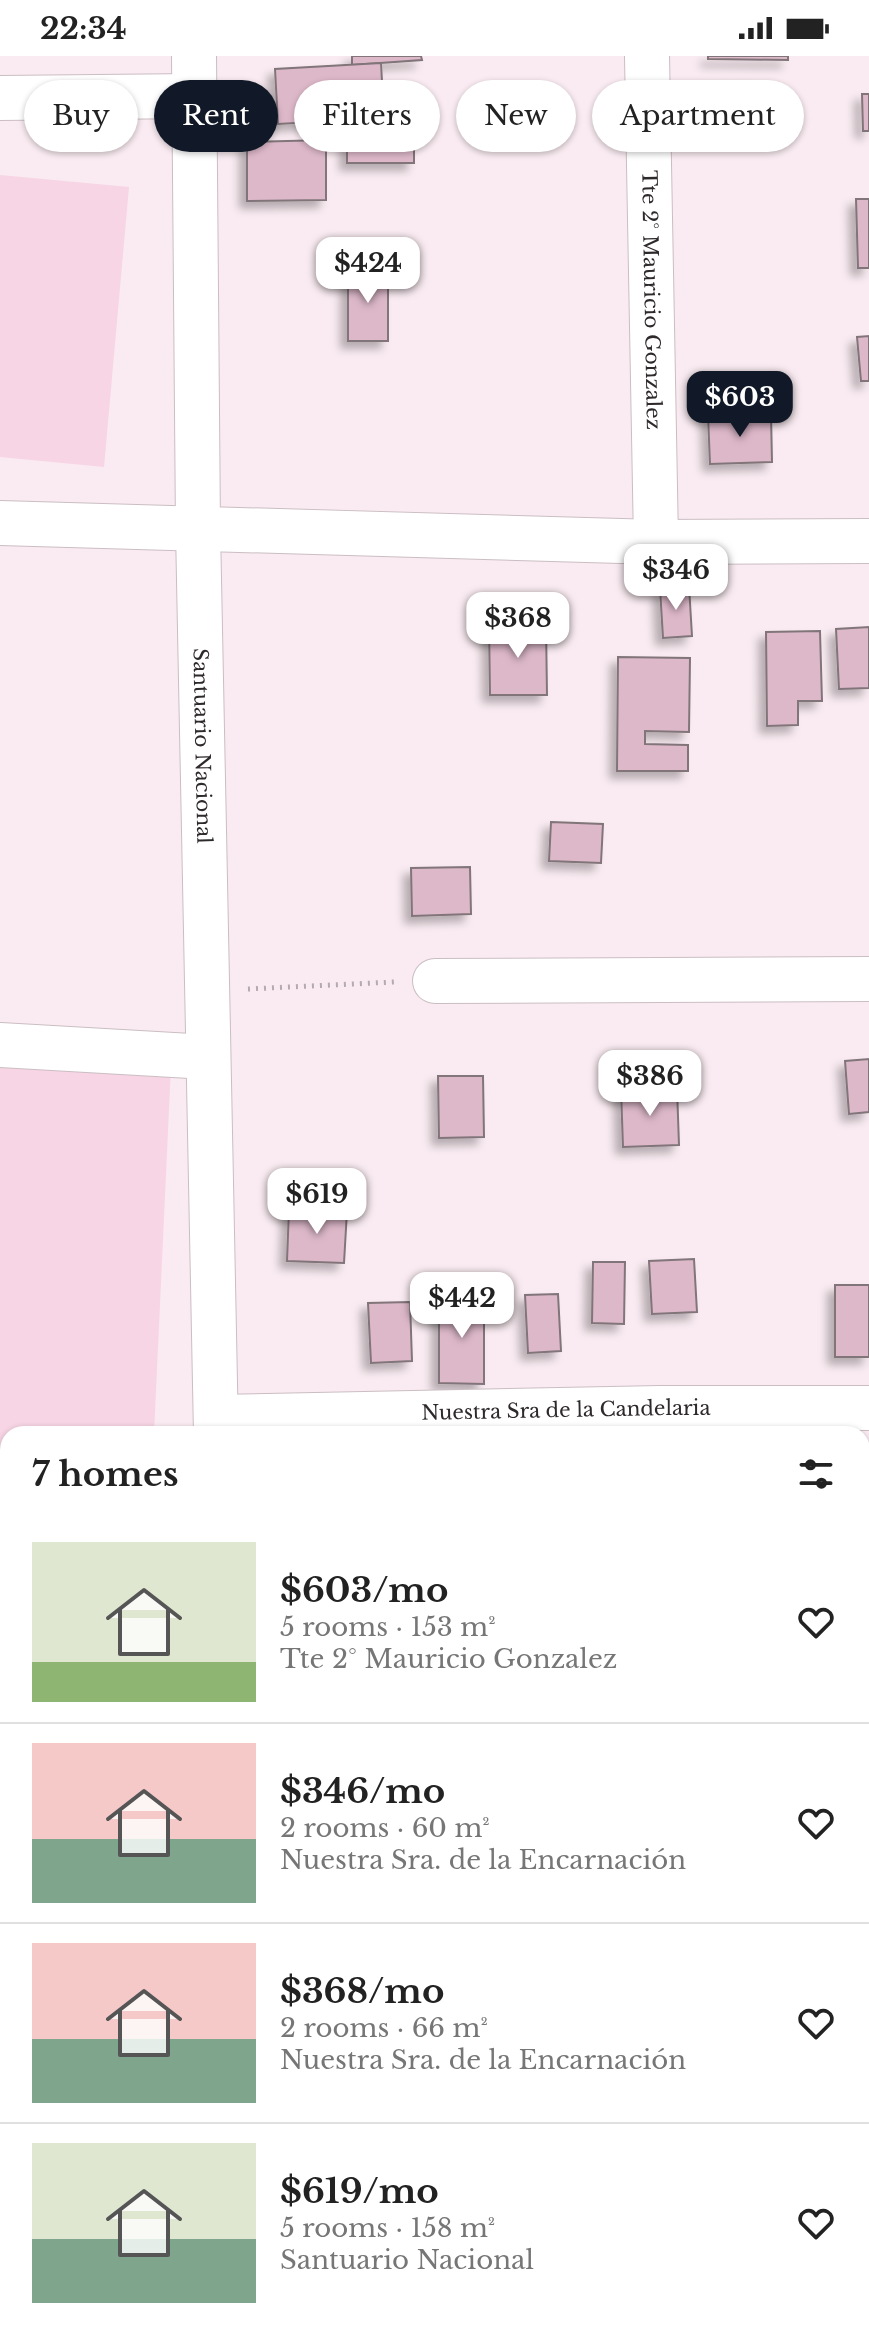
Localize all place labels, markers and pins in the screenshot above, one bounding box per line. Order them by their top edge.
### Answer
pin: $424 [321,237,415,305]
pin: $603 [693,371,787,439]
pin: $346 [629,544,723,612]
pin: $368 [471,592,565,660]
pin: $386 [603,1050,697,1118]
pin: $619 [270,1168,364,1236]
pin: $442 [415,1272,509,1340]

